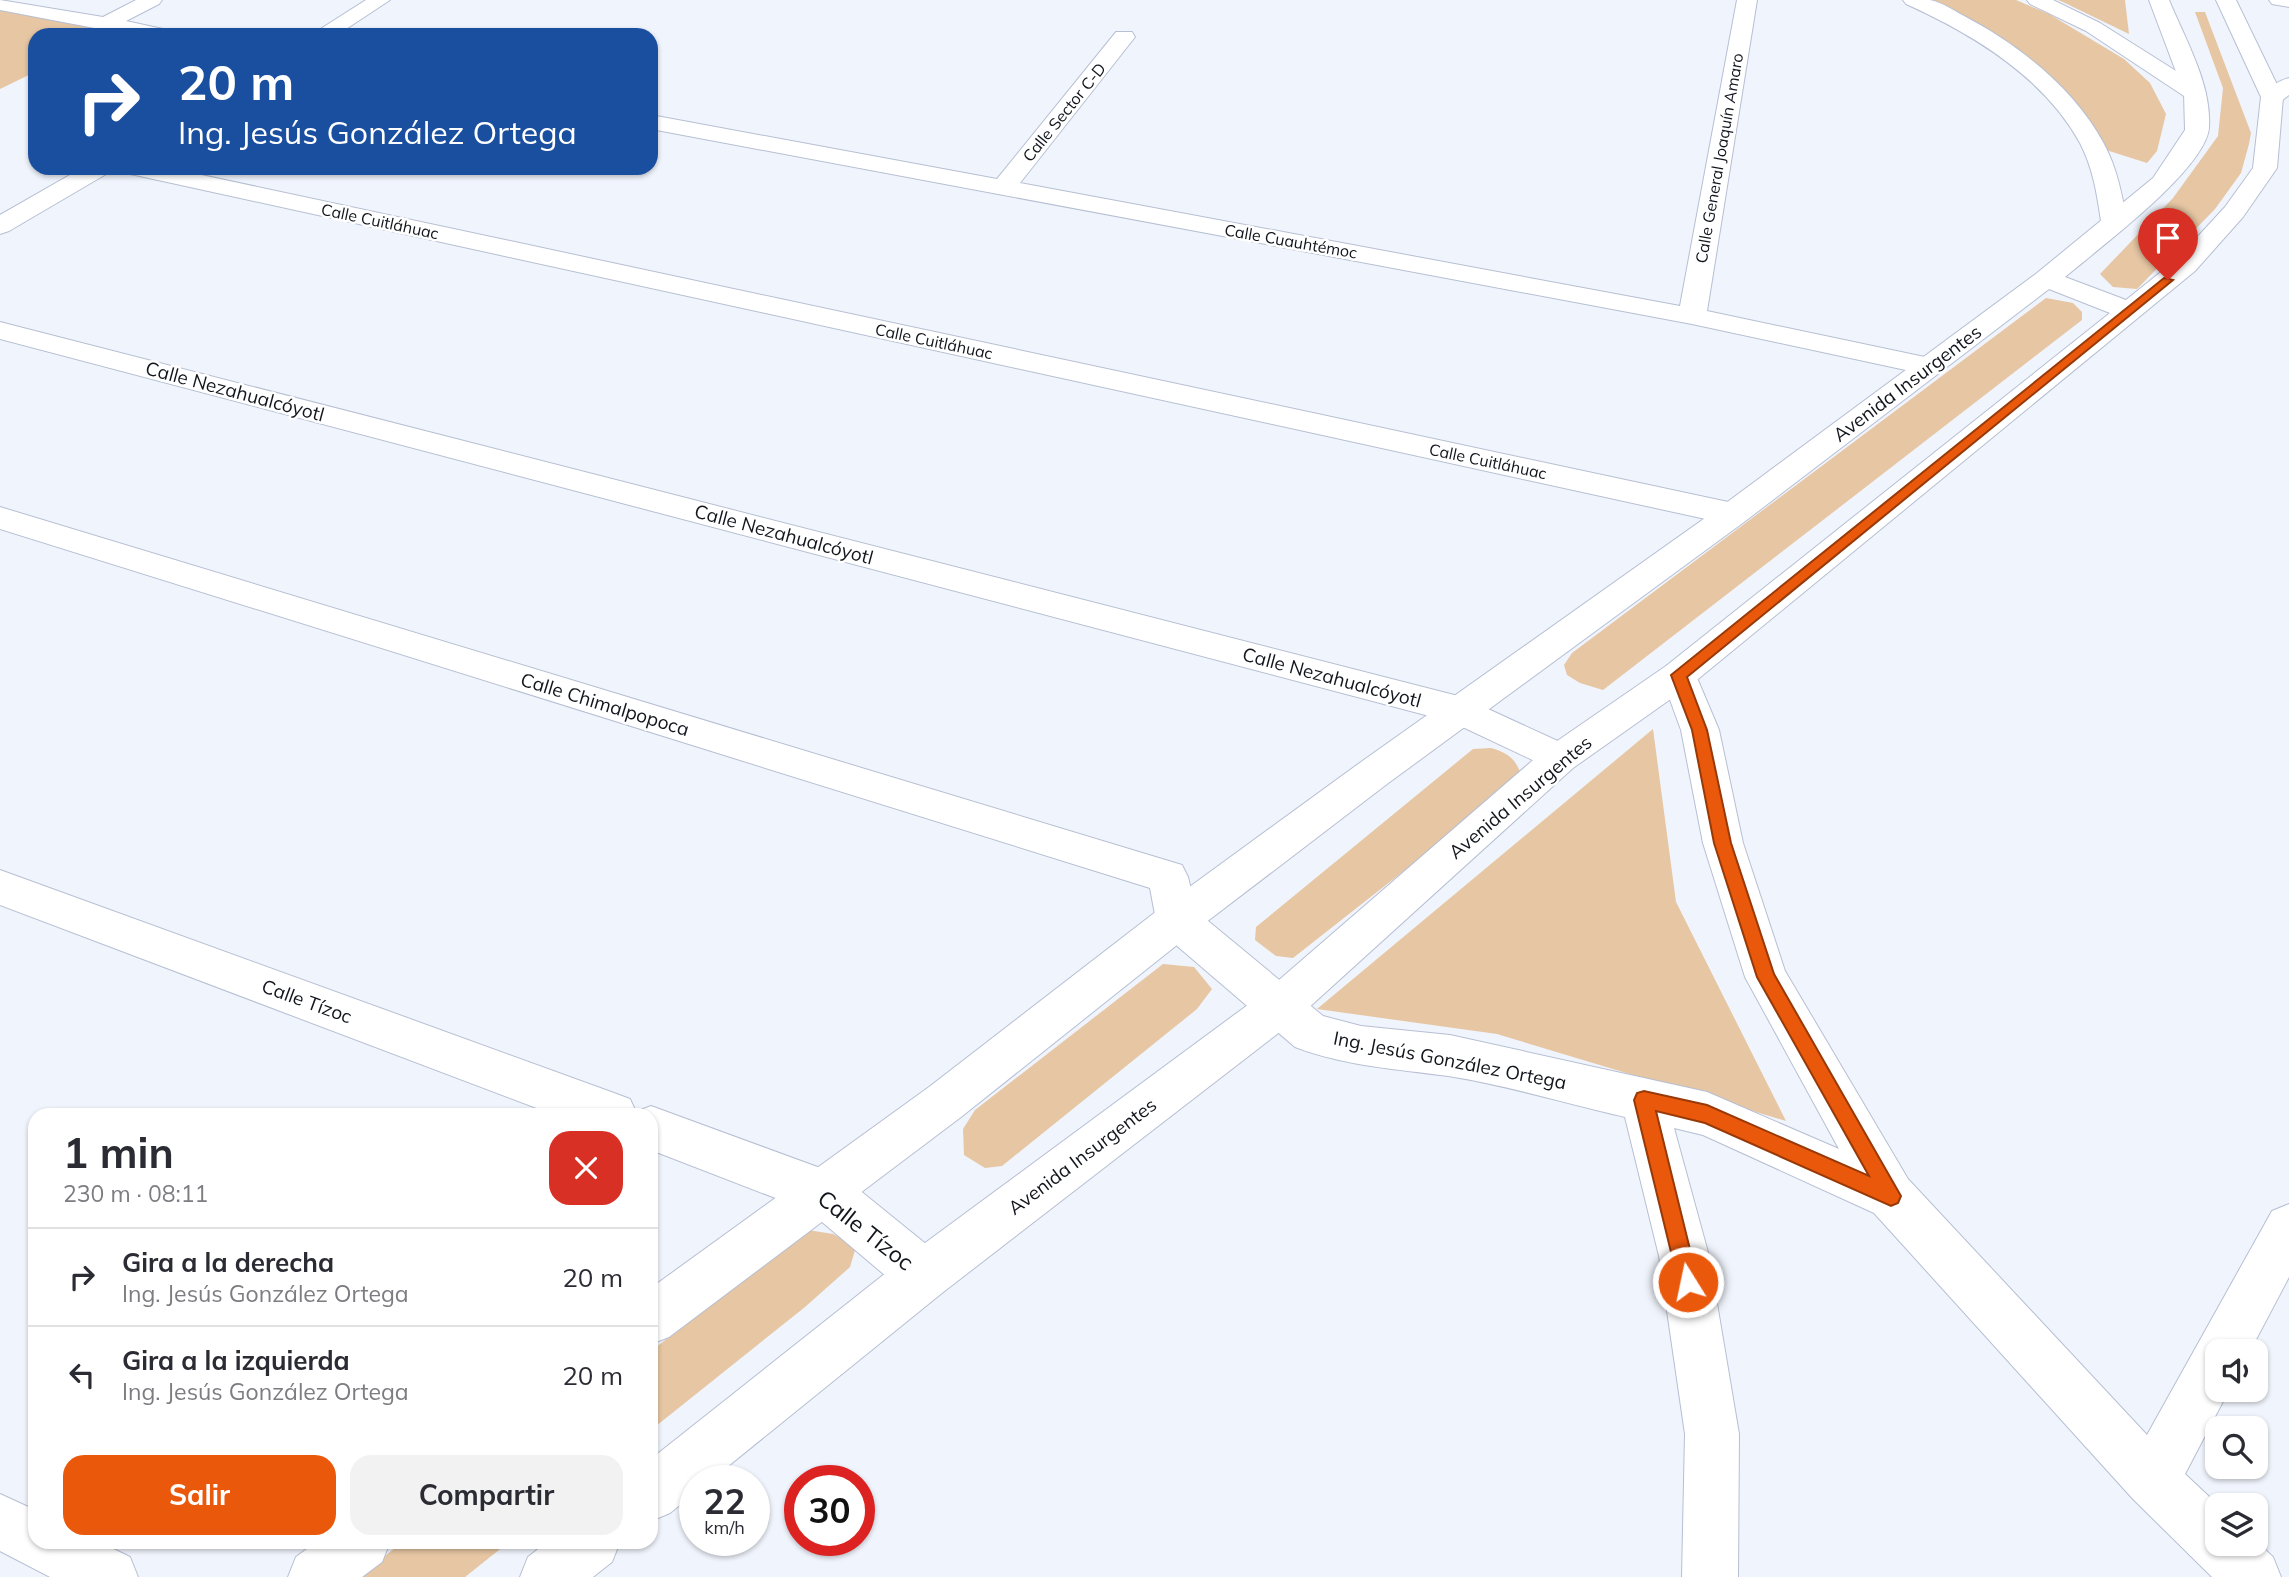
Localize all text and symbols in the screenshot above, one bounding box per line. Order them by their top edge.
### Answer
text: 20 m [178,51,294,112]
street label: Calle General Joaquín Amaro [1691,51,1747,265]
icon: right [63,56,154,147]
street label: Calle Sector C-D [1018,59,1110,165]
text: Ing. Jesús González Ortega [178,112,577,152]
street label: Calle Cuitláhuac [319,199,441,243]
pin [2138,208,2198,280]
street label: Calle Cuauhtémoc [1223,219,1359,263]
icon: arrive [2149,219,2187,257]
street label: Calle Cuitláhuac [873,319,995,363]
street label: Avenida Insurgentes [1828,319,1986,447]
street label: Calle Nezahualcóyotl [143,356,327,426]
street label: Calle Cuitláhuac [1427,439,1549,483]
street label: Calle Nezahualcóyotl [692,499,876,569]
street label: Calle Nezahualcóyotl [1240,642,1424,712]
street label: Calle Chimalpopoca [518,667,692,741]
street label: Avenida Insurgentes [1443,730,1597,864]
street label: Calle Tízoc [259,974,355,1028]
street label: Ing. Jesús González Ortega [1332,1026,1568,1094]
street label: Avenida Insurgentes [1003,1092,1161,1220]
text: 1 min [63,1126,174,1179]
button: close [549,1131,623,1205]
text: 230 m · 08:11 [63,1179,208,1208]
street label: Calle Tízoc [812,1183,920,1277]
position arrow [1651,1245,1725,1319]
text: Gira a la derecha [122,1246,334,1279]
icon: right [63,1258,101,1296]
text: 20 m [562,1261,623,1294]
text: Ing. Jesús González Ortega [122,1279,409,1308]
map controls [2205,1339,2268,1556]
button: sound [2205,1339,2268,1402]
text: Gira a la izquierda [122,1344,350,1377]
icon: left [63,1356,101,1394]
text: 20 m [562,1359,623,1392]
text: Ing. Jesús González Ortega [122,1377,409,1406]
button: search [2205,1416,2268,1479]
button: Salir [63,1455,336,1535]
button: Compartir [350,1455,623,1535]
speed limit sign: 30 [784,1465,875,1556]
text: 22 [703,1479,746,1523]
button: layers [2205,1493,2268,1556]
text: km/h [704,1516,745,1539]

